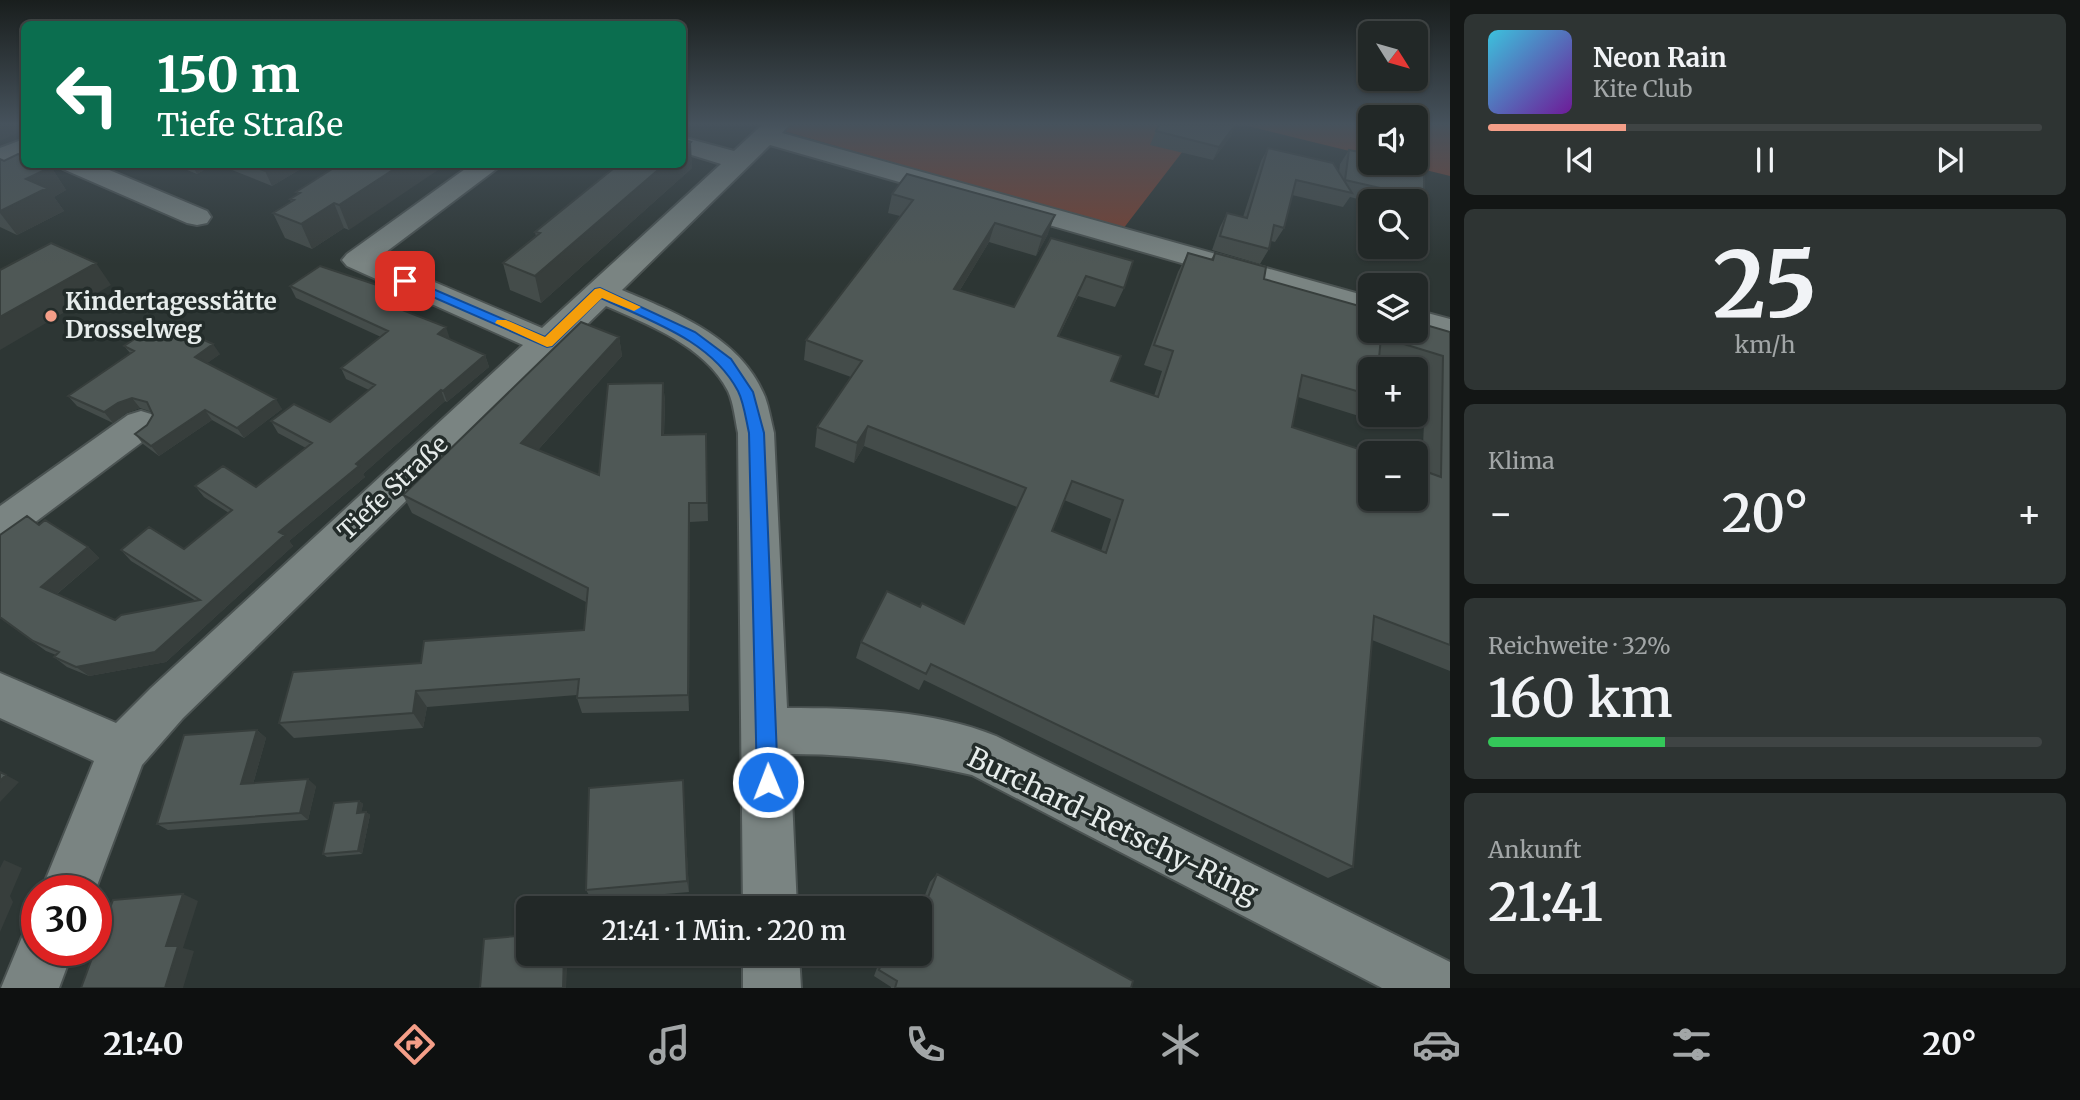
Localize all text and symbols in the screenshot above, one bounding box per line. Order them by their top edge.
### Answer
north arrow [1358,21,1428,91]
map controls [1358,21,1428,511]
text: Neon Rain [1593,41,1727,74]
text: 150 m [157,44,300,105]
icon: left [42,49,133,140]
text: Kite Club [1593,74,1692,103]
text: Tiefe Straße [157,105,343,145]
button: sound [1358,105,1428,175]
icon: previous [1561,141,1599,179]
icon: pause [1746,141,1784,179]
icon: next [1931,141,1969,179]
button: search [1358,189,1428,259]
text: 25 [1713,227,1817,342]
pin [375,251,435,311]
icon: arrive [386,262,424,300]
button: layers [1358,273,1428,343]
place label: Kindertagesstätte Drosselweg [65,286,277,345]
marker: Kindertagesstätte Drosselweg [43,308,59,324]
text: km/h [1735,330,1795,359]
button: + [1358,357,1428,427]
street label: Tiefe Straße [331,429,454,547]
button: − [1358,441,1428,511]
text: Klima [1488,446,1555,475]
text: 20° [1722,481,1808,546]
text: − [1488,490,1513,537]
text: + [2017,490,2042,537]
text: Reichweite · 32% [1488,631,1671,660]
text: 160 km [1488,666,1673,731]
street label: Burchard-Retschy-Ring [962,739,1264,911]
position arrow [731,745,805,819]
text: Ankunft [1488,835,1581,864]
text: 21:41 [1488,870,1603,935]
speed limit sign: 30 [21,875,112,966]
text: 21:41 · 1 Min. · 220 m [602,914,846,947]
icon: directions [390,1020,439,1069]
icon: music [645,1020,694,1069]
icon: phone [901,1020,950,1069]
icon: climate [1156,1020,1205,1069]
icon: car [1412,1020,1461,1069]
icon: filters [1667,1020,1716,1069]
text: 21:40 [103,1024,184,1064]
text: 20° [1923,1024,1977,1064]

